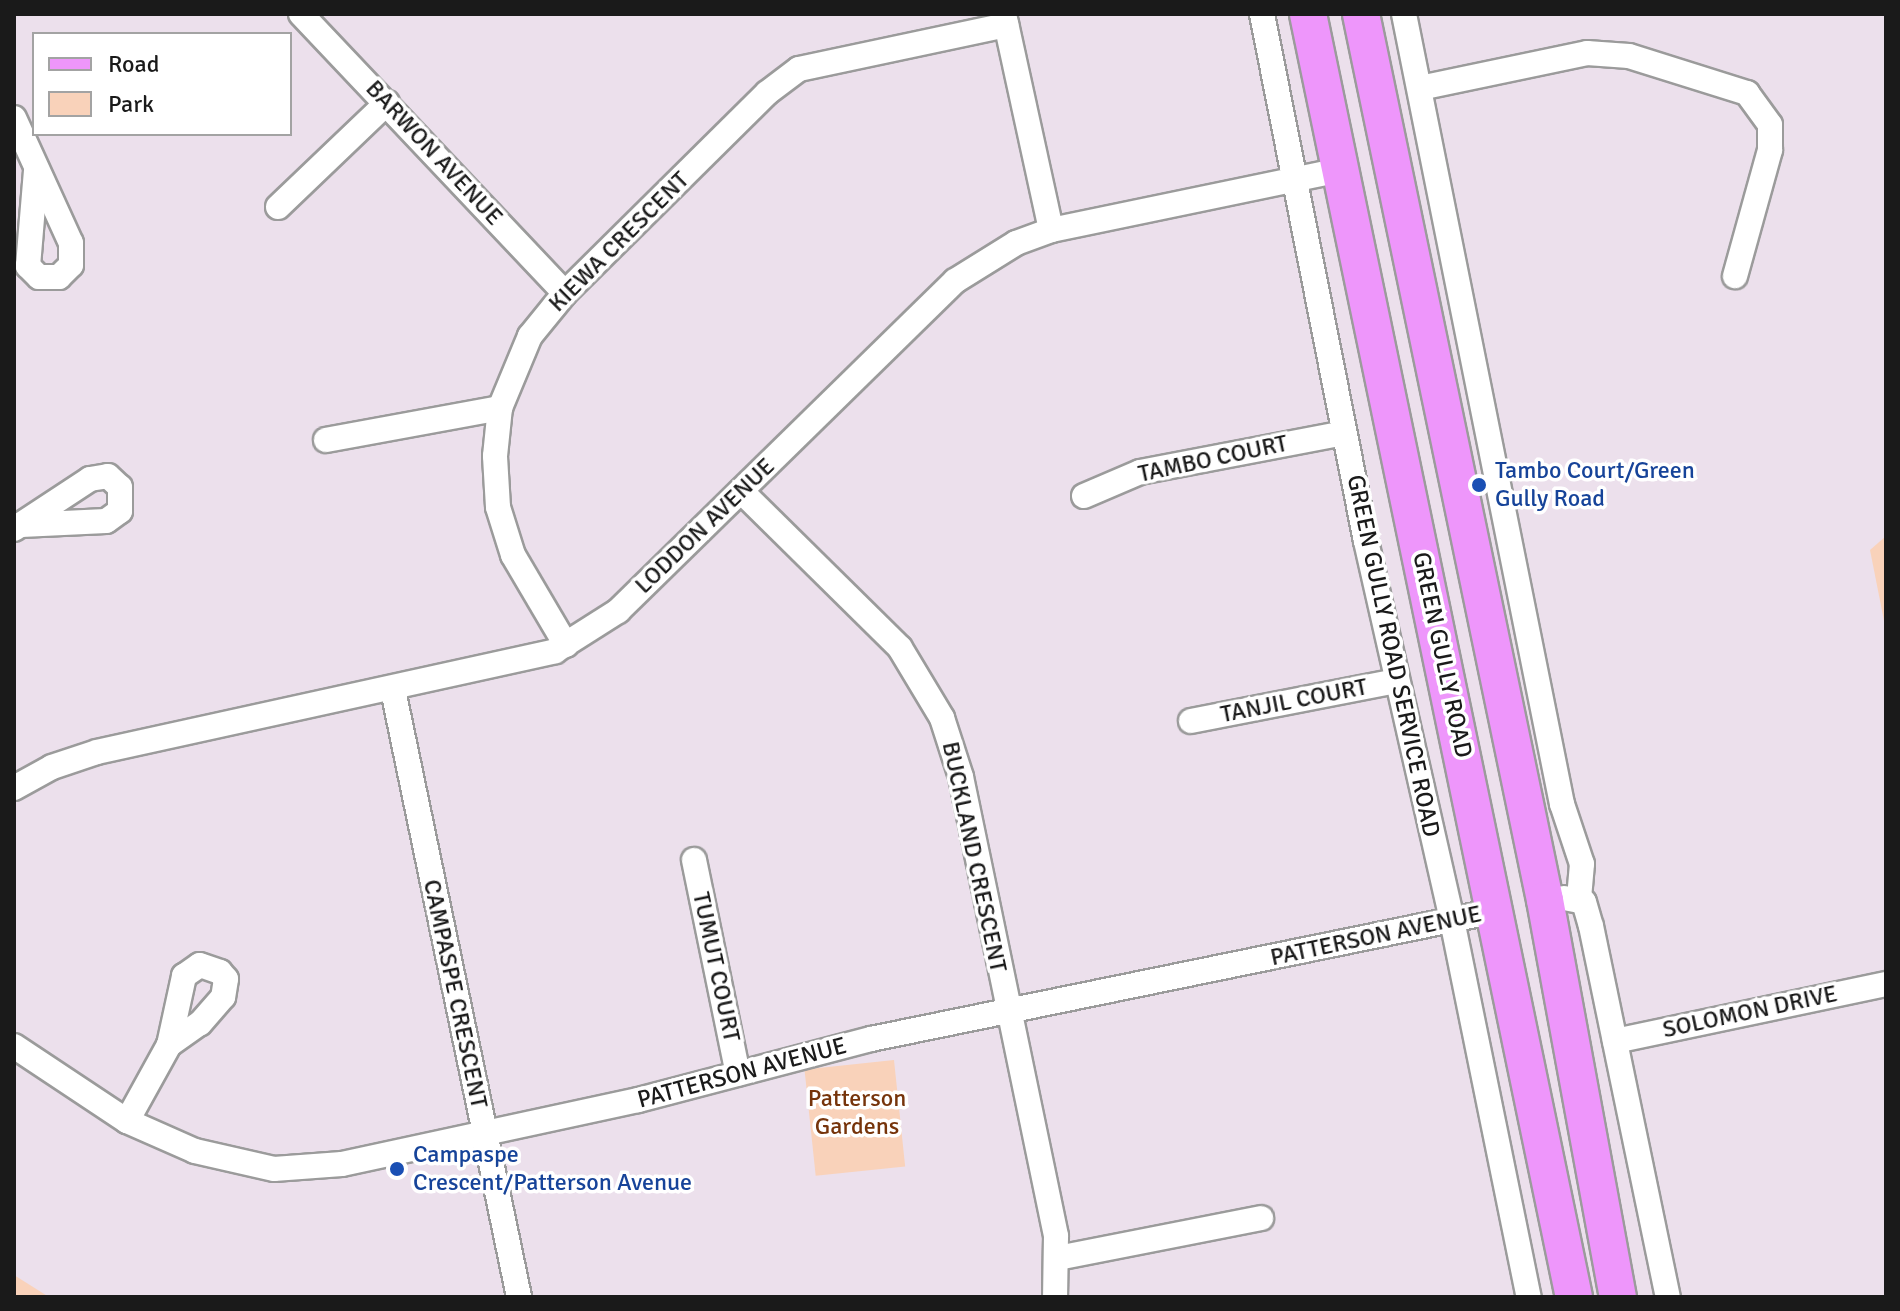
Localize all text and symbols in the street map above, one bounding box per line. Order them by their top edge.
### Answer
legend [32,32,292,136]
text: Road [108,49,159,79]
street label: BARWON AVENUE [359,75,509,231]
text: Park [108,89,154,119]
street label: KIEWA CRESCENT [543,166,695,318]
street label: TAMBO COURT [1136,429,1290,489]
street label: LODDON AVENUE [629,452,781,600]
place label: Tambo Court/Green Gully Road [1495,457,1695,513]
street label: GREEN GULLY ROAD SERVICE ROAD [1340,472,1446,840]
marker: Tambo Court/Green Gully Road [1470,476,1488,494]
street label: GREEN GULLY ROAD [1406,549,1478,761]
street label: TANJIL COURT [1218,673,1370,729]
street label: BUCKLAND CRESCENT [935,739,1013,975]
street label: CAMPASPE CRESCENT [417,877,493,1111]
street label: TUMUT COURT [686,890,746,1044]
street label: PATTERSON AVENUE [1268,900,1484,972]
street label: SOLOMON DRIVE [1660,979,1840,1045]
street label: PATTERSON AVENUE [634,1031,850,1115]
park label: Patterson Gardens [808,1085,906,1141]
place label: Campaspe Crescent/Patterson Avenue [413,1141,692,1197]
marker: Campaspe Crescent/Patterson Avenue [388,1160,406,1178]

